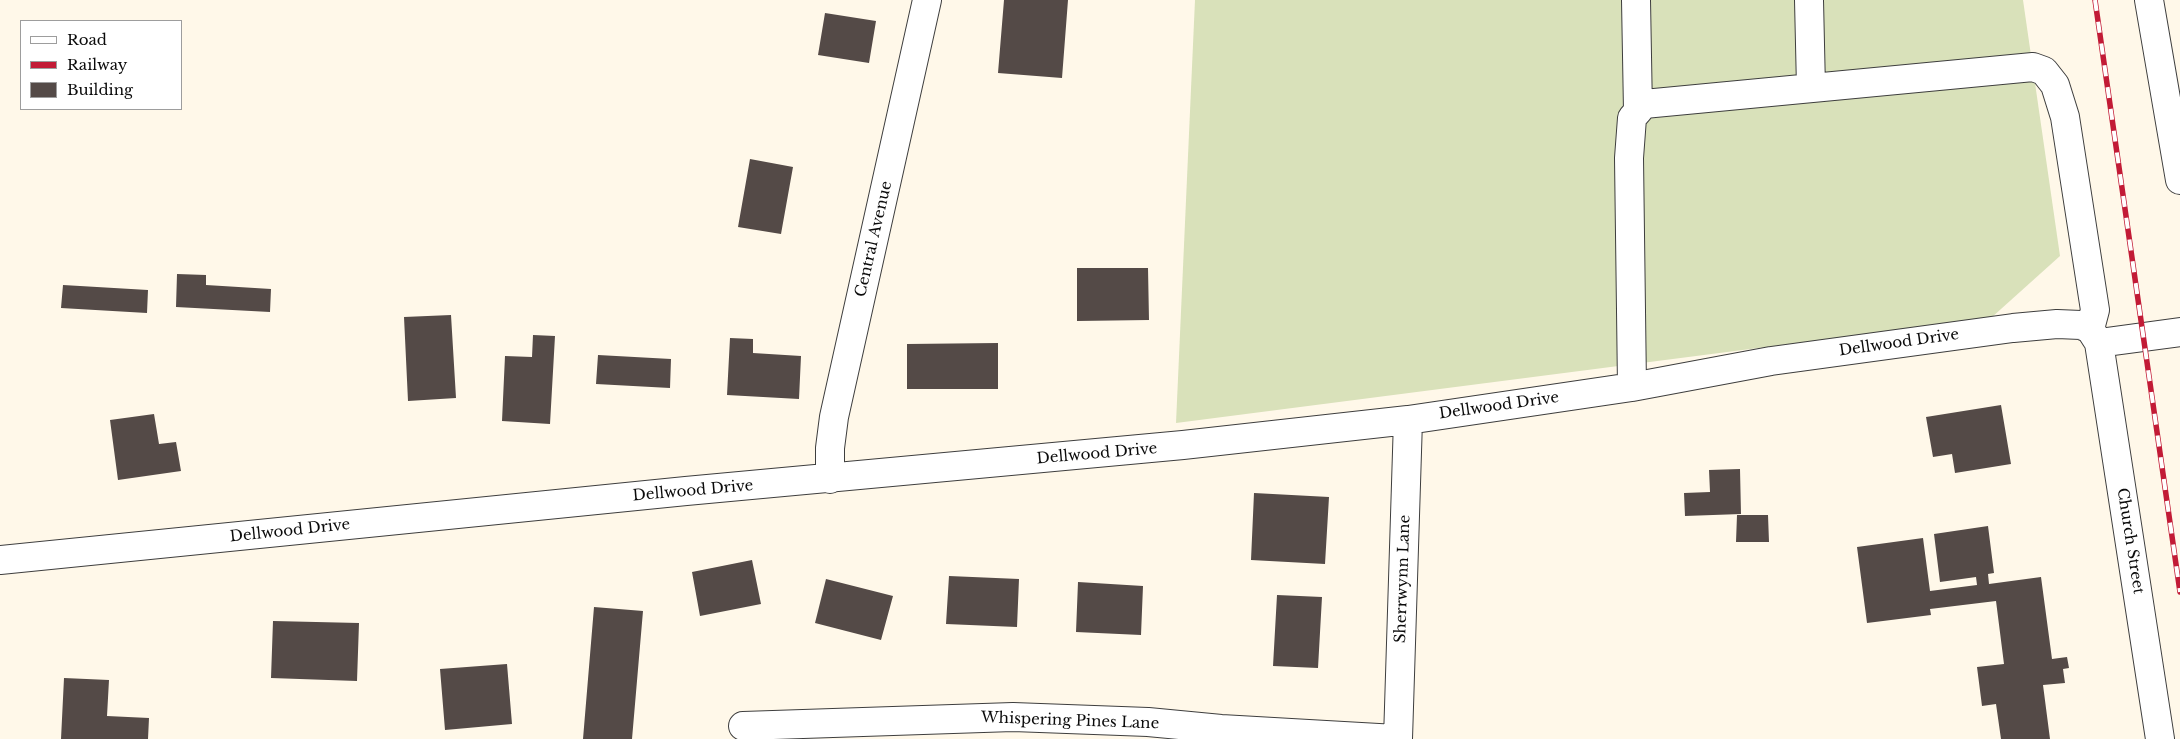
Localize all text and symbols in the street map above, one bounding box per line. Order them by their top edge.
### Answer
legend [20,20,182,110]
text: Road [67,30,107,49]
text: Railway [67,55,127,74]
text: Building [67,80,133,99]
street label: Central Avenue [852,179,896,299]
street label: Dellwood Drive [1838,326,1960,360]
street label: Dellwood Drive [1438,389,1560,423]
street label: Dellwood Drive [1036,440,1158,468]
street label: Dellwood Drive [632,477,754,505]
street label: Church Street [2113,487,2147,595]
street label: Sherrwynn Lane [1392,515,1414,643]
street label: Dellwood Drive [229,516,351,546]
street label: Whispering Pines Lane [981,709,1159,733]

